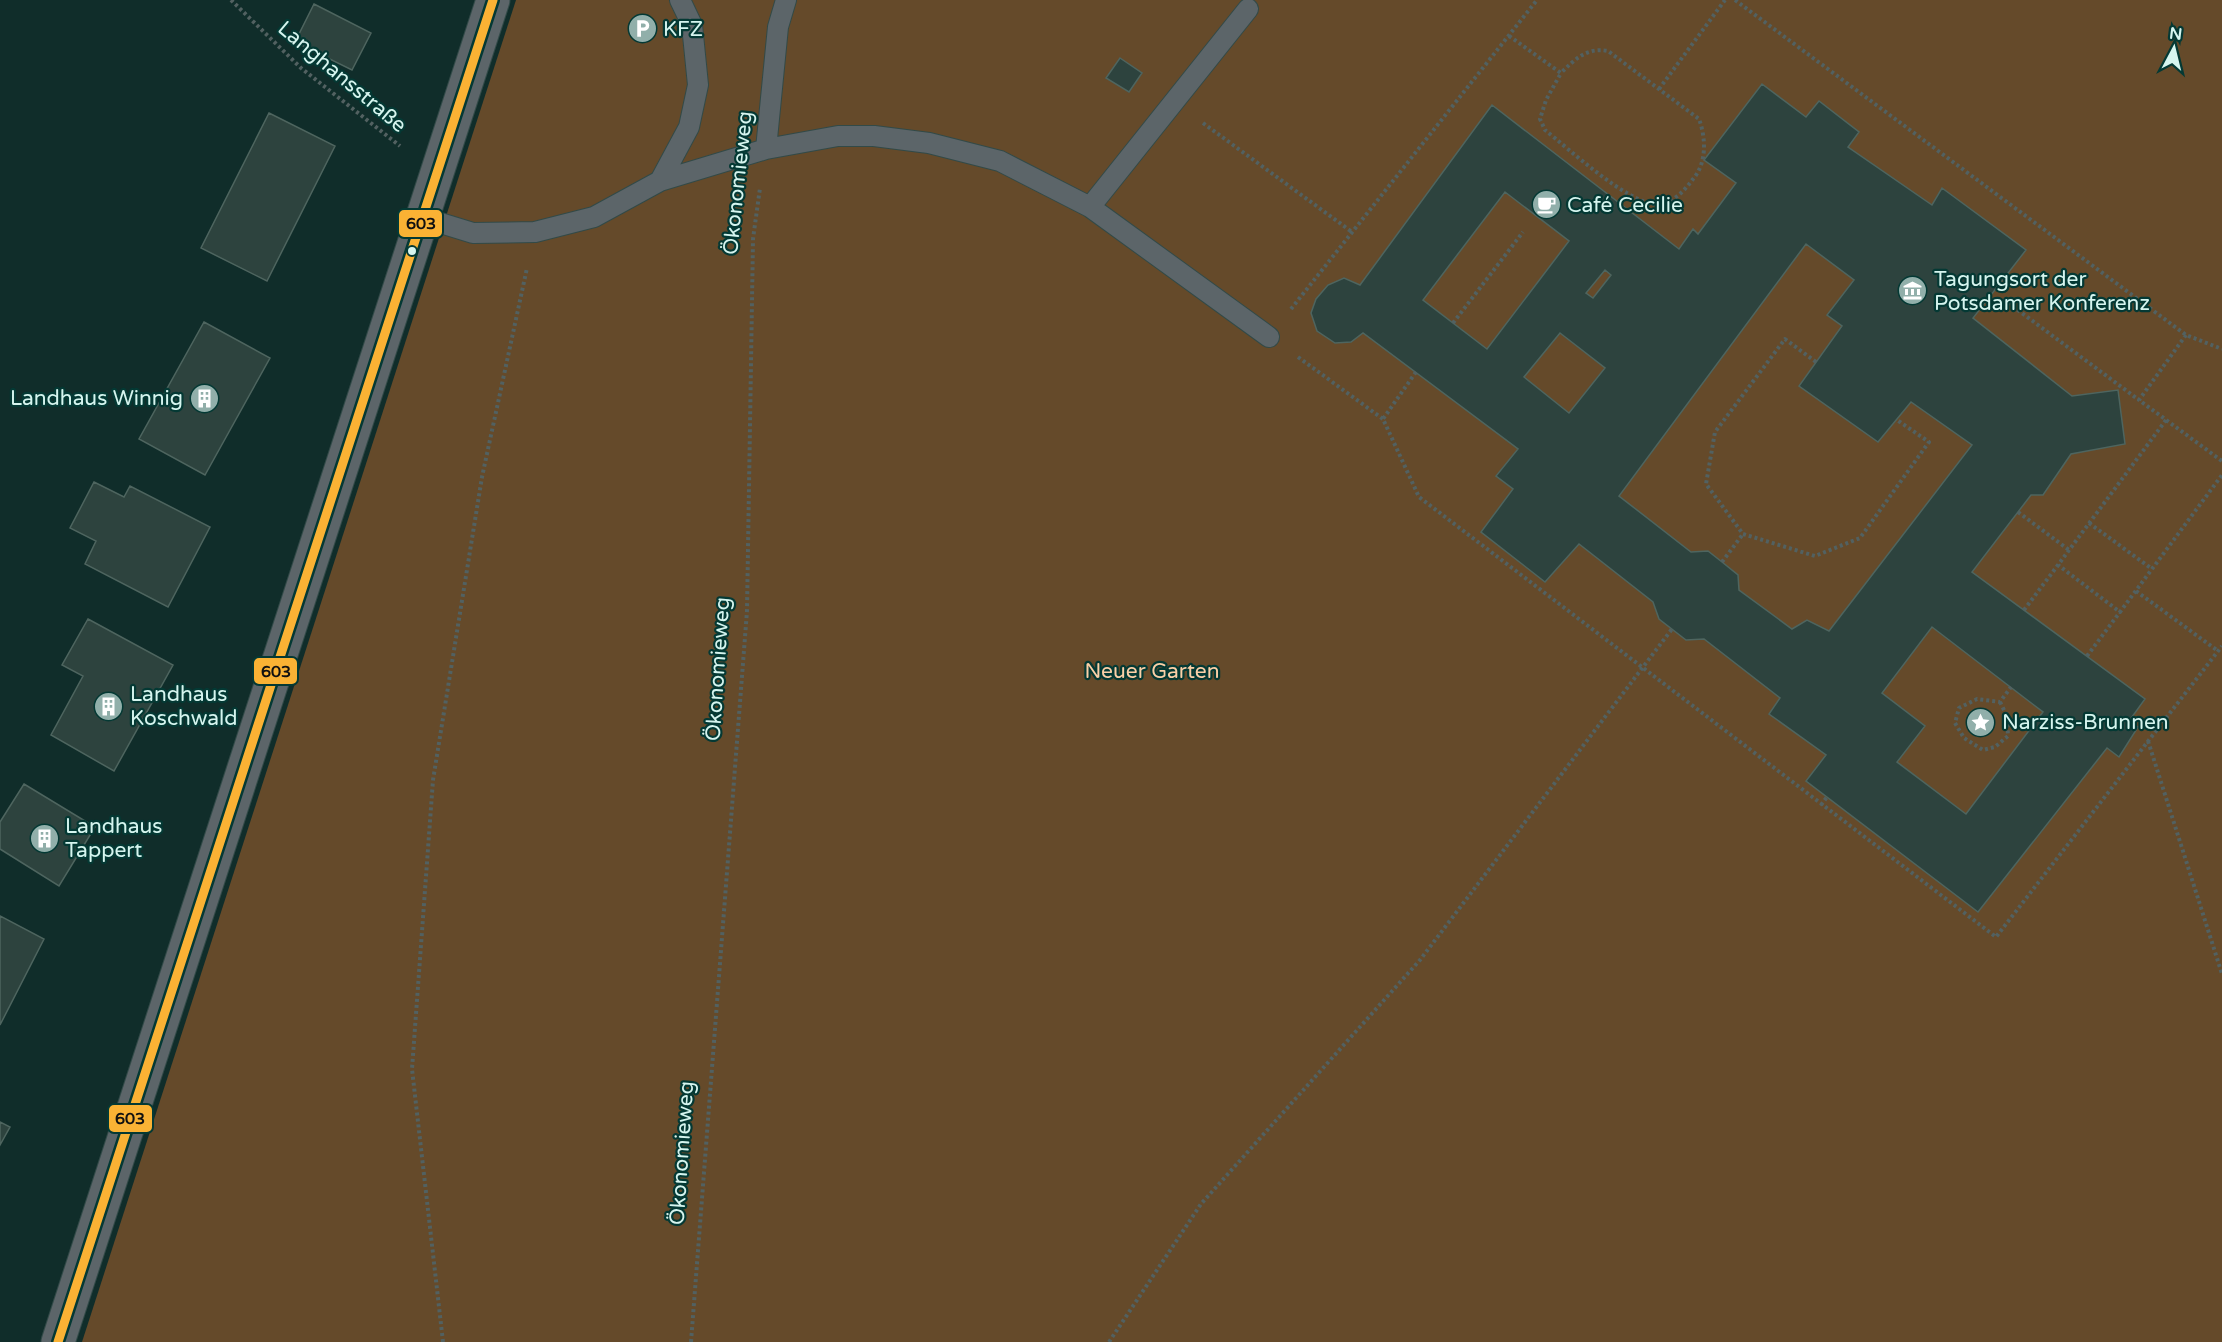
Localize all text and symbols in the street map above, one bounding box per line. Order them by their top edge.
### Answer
parking icon: KFZ [626,13,658,45]
street label: Langhansstraße [273,16,411,138]
place label: KFZ [663,17,703,42]
north arrow [2144,18,2204,78]
text: N [2168,23,2183,45]
street label: Ökonomieweg [718,110,758,256]
cafe icon: Café Cecilie [1530,189,1562,221]
place label: Café Cecilie [1567,193,1683,218]
line badge: 603 [398,209,443,238]
text: 603 [406,214,436,234]
unlabelled marker [406,245,418,257]
place label: Tagungsort der Potsdamer Konferenz [1934,267,2150,316]
museum icon: Tagungsort der Potsdamer Konferenz [1897,275,1929,307]
building icon: Landhaus Winnig [188,382,220,414]
place label: Landhaus Winnig [10,386,183,411]
street label: Ökonomieweg [700,596,736,742]
line badge: 603 [253,657,298,685]
park label: Neuer Garten [1085,659,1219,684]
text: 603 [261,662,291,682]
place label: Landhaus Koschwald [130,682,238,731]
building icon: Landhaus Koschwald [93,690,125,722]
place icon: Narziss-Brunnen [1965,706,1997,738]
place label: Narziss-Brunnen [2002,710,2169,735]
place label: Landhaus Tappert [65,814,162,863]
building icon: Landhaus Tappert [28,822,60,854]
street label: Ökonomieweg [664,1080,700,1226]
line badge: 603 [108,1104,153,1133]
text: 603 [115,1109,145,1129]

